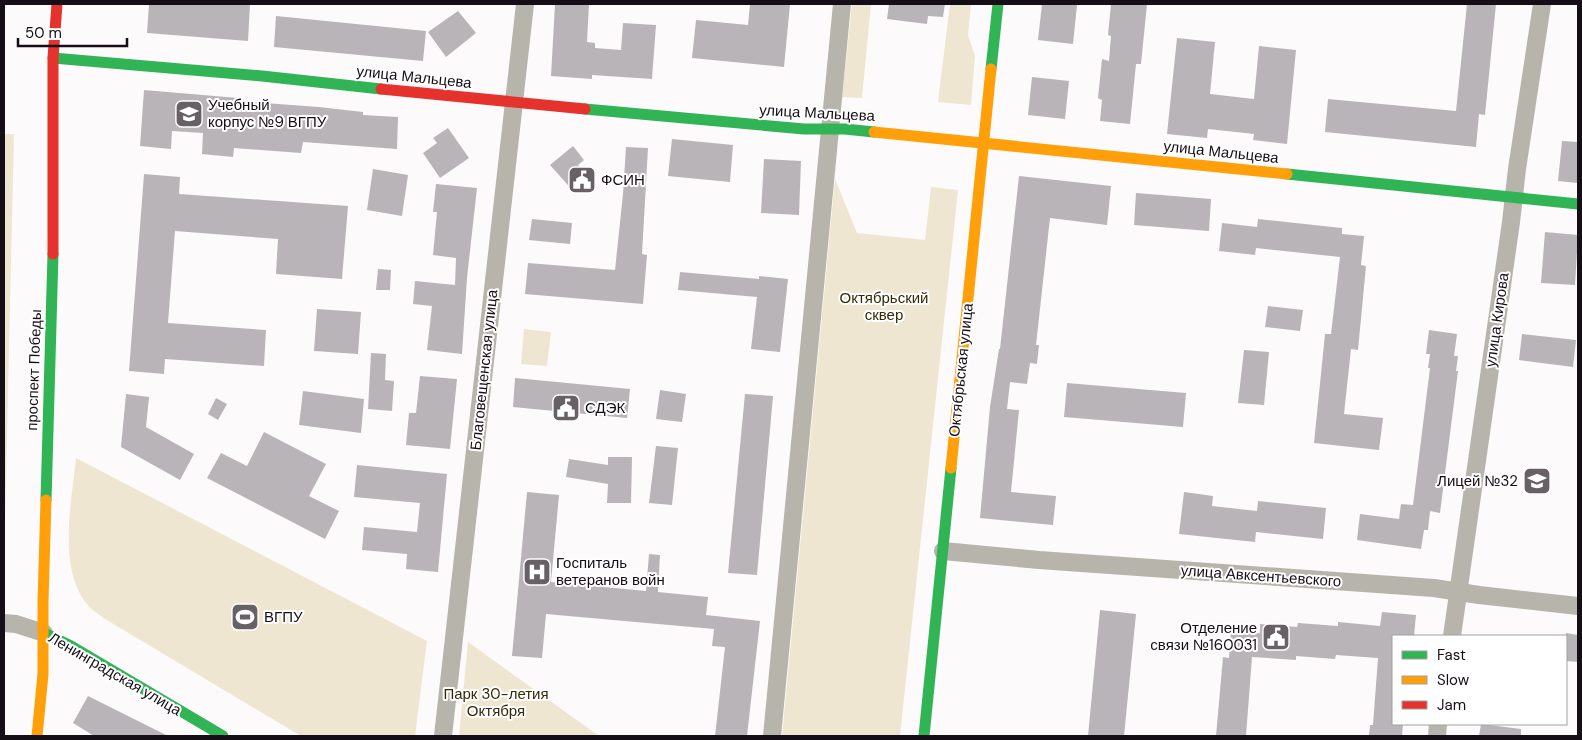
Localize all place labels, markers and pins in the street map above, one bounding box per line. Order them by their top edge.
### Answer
place label: Учебный корпус №9 ВГПУ [208,95,327,132]
school or university icon: Учебный корпус №9 ВГПУ [174,99,204,129]
public building icon: ФСИН [567,165,597,195]
place label: ФСИН [601,170,645,190]
public building icon: СДЭК [551,393,581,423]
place label: СДЭК [585,398,625,418]
school or university icon: Лицей №32 [1522,466,1552,496]
place label: Лицей №32 [1437,471,1518,491]
place label: Госпиталь ветеранов войн [556,553,665,590]
hospital icon: Госпиталь ветеранов войн [522,557,552,587]
sports icon: ВГПУ [230,602,260,632]
place label: ВГПУ [264,607,303,627]
place label: Отделение связи №160031 [1150,618,1257,655]
public building icon: Отделение связи №160031 [1261,622,1291,652]

